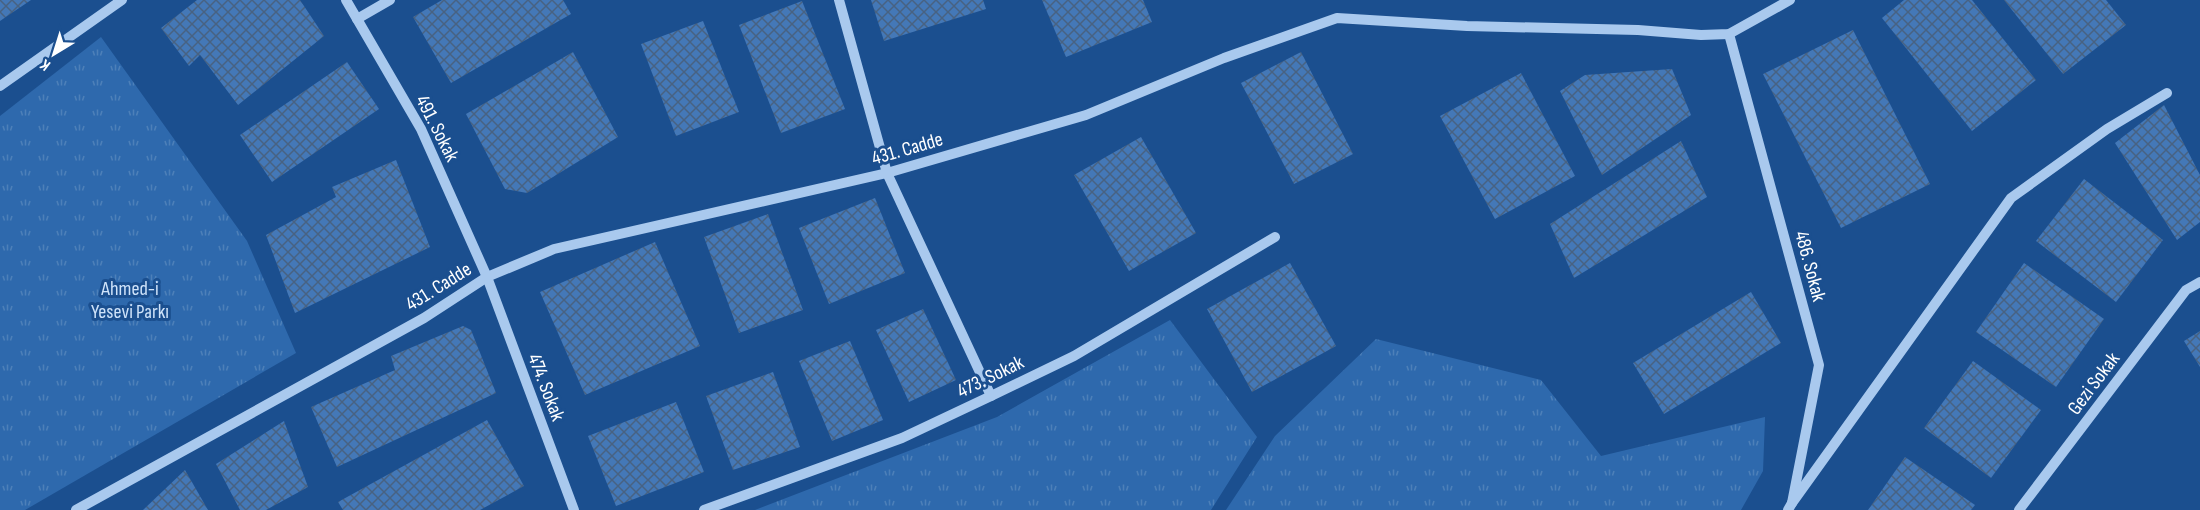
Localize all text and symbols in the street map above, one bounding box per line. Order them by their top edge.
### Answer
north arrow [24,24,84,84]
text: K [37,55,55,75]
street label: 491. Sokak [410,91,464,166]
street label: 431. Cadde [869,127,946,171]
street label: 486. Sokak [1789,228,1831,305]
street label: 431. Cadde [401,257,476,316]
park label: Ahmed-i Yesevi Parkı [91,277,169,324]
street label: Gezi Sokak [2063,347,2125,420]
street label: 474. Sokak [522,350,570,425]
street label: 473. Sokak [953,350,1028,403]

